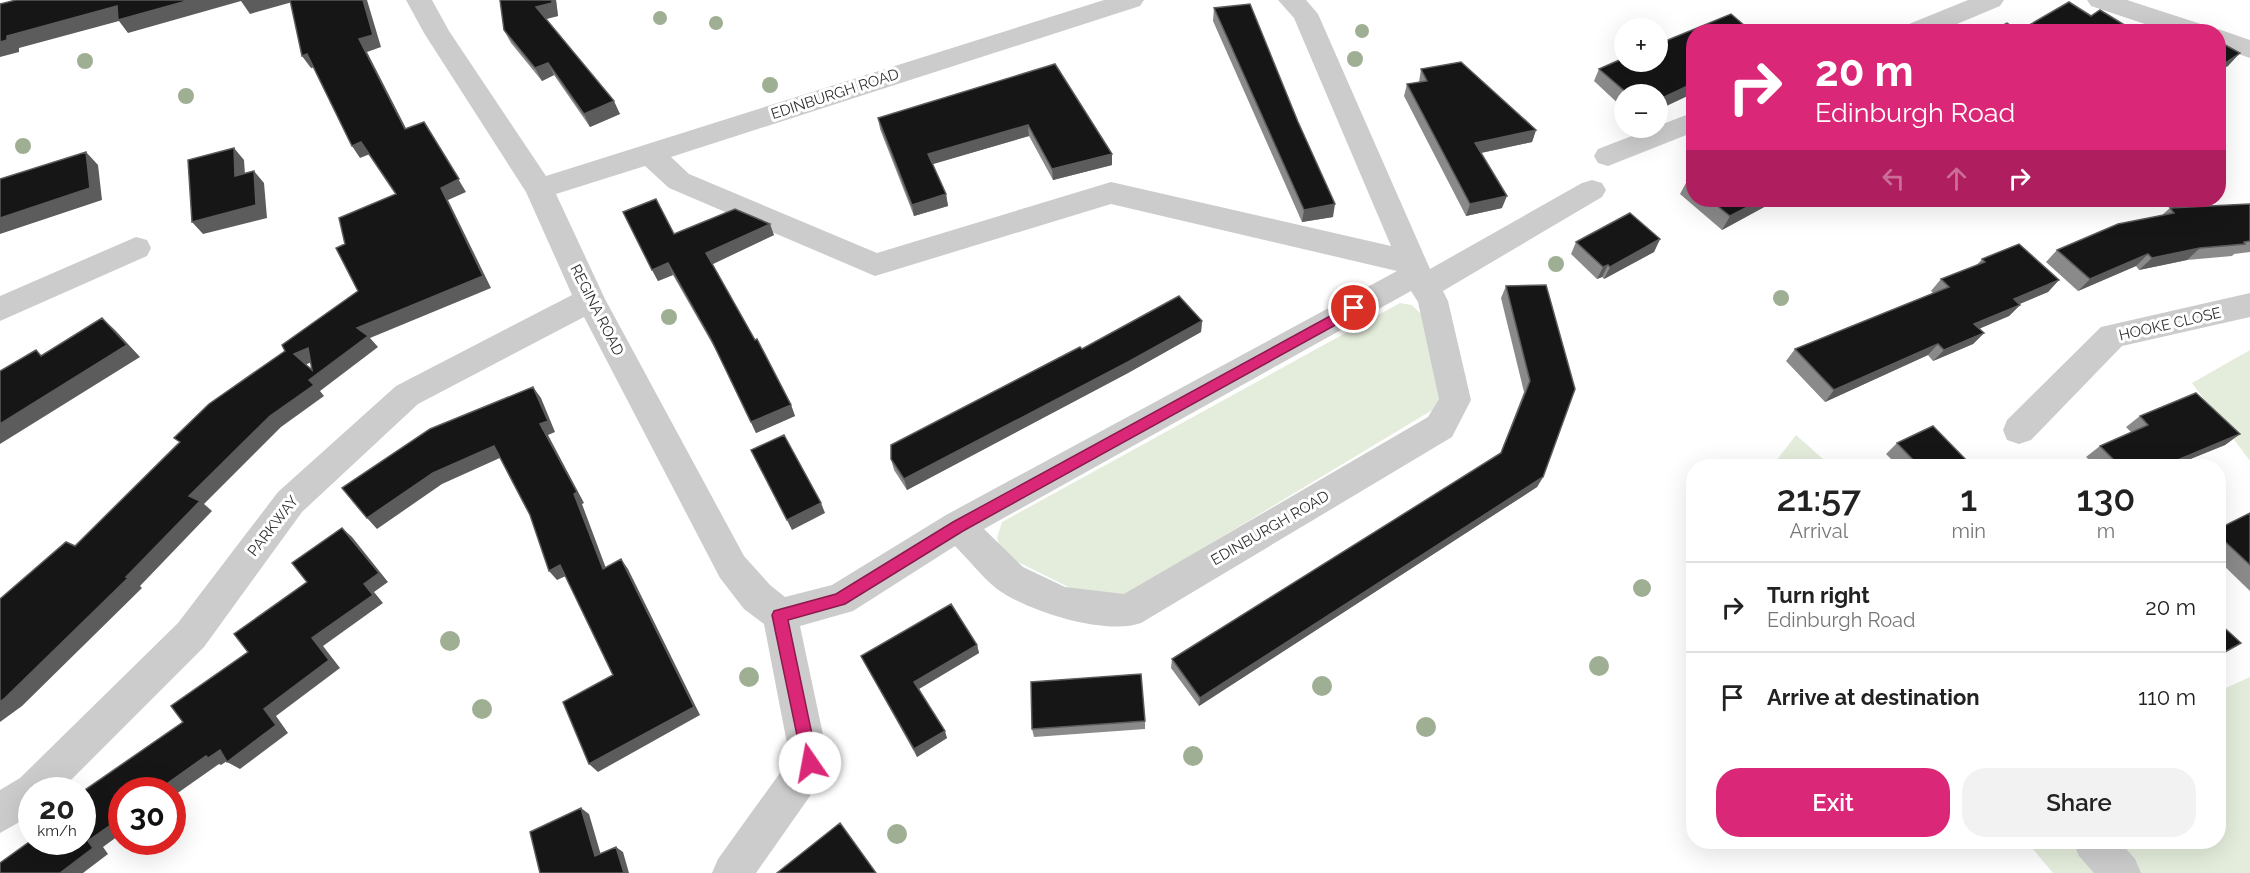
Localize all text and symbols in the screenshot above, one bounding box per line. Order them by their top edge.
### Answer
map controls [1614,18,1668,138]
button: + [1614,18,1668,72]
text: 20 m [1815,47,1914,96]
icon: right [1716,48,1794,126]
street label: EDINBURGH ROAD [769,65,901,123]
button: − [1614,84,1668,138]
text: Edinburgh Road [1815,97,2015,128]
icon: left [1877,162,1910,195]
icon: ahead [1940,162,1973,195]
icon: right [2003,162,2036,195]
street label: REGINA ROAD [566,261,628,359]
pin [1328,282,1379,333]
icon: arrive [1337,291,1370,324]
street label: HOOKE CLOSE [2117,303,2223,345]
text: 21:57 [1777,477,1861,519]
text: 1 [1960,477,1977,519]
text: 130 [2077,477,2135,519]
street label: EDINBURGH ROAD [1208,487,1333,569]
street label: PARKWAY [244,492,302,560]
text: Arrival [1789,519,1848,543]
text: min [1952,519,1986,543]
text: m [2097,519,2115,543]
text: Turn right [1767,582,1870,608]
icon: right [1716,591,1749,624]
text: 20 m [2145,594,2196,620]
text: Edinburgh Road [1767,608,1915,632]
icon: arrive [1716,681,1749,714]
text: Arrive at destination [1767,684,1980,710]
text: 110 m [2138,684,2196,710]
position arrow [778,731,842,795]
button: Exit [1716,768,1950,837]
button: Share [1962,768,2196,837]
speed limit sign: 30 [108,777,186,855]
text: 20 [39,791,75,826]
text: km/h [37,822,77,840]

